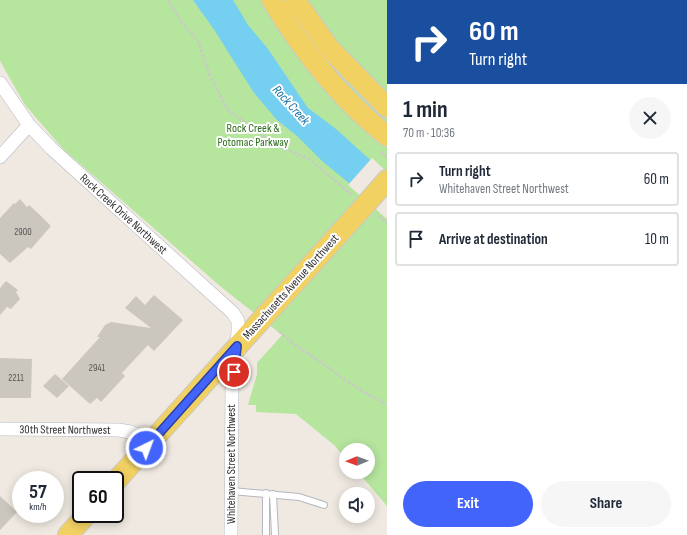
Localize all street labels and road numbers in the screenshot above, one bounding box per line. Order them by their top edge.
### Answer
street label: Rock Creek Drive Northwest [77,170,171,258]
street label: Massachusetts Avenue Northwest [240,231,342,343]
street label: Whitehaven Street Northwest [224,404,239,524]
street label: 30th Street Northwest [19,422,111,437]

